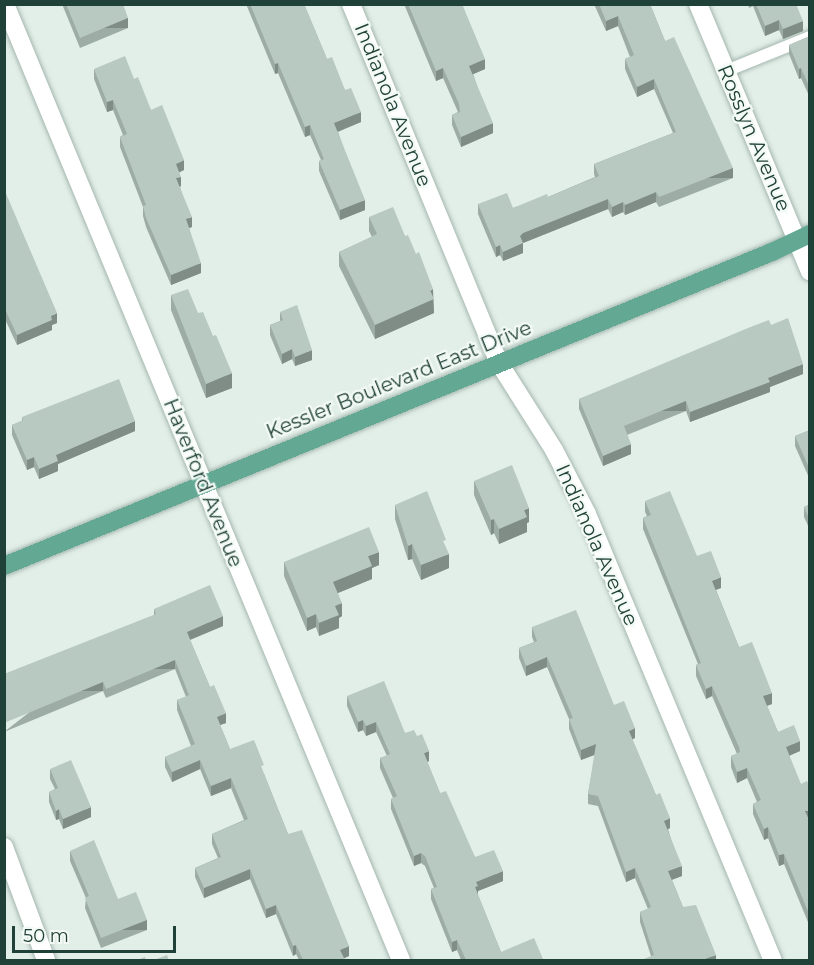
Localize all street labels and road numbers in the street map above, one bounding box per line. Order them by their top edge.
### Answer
street label: Indianola Avenue [349,20,437,190]
street label: Rosslyn Avenue [712,61,796,215]
street label: Kessler Boulevard East Drive [263,316,535,444]
street label: Haverford Avenue [158,395,248,571]
street label: Indianola Avenue [551,461,643,629]

